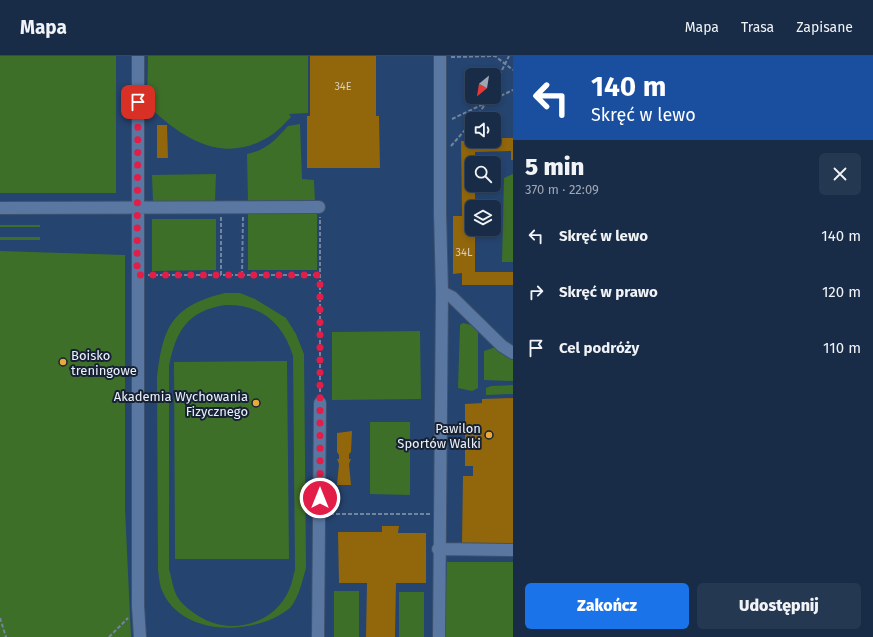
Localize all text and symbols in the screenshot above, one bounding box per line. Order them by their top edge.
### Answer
text: Mapa [20,16,67,39]
text: Mapa [685,19,719,36]
text: Trasa [741,19,774,36]
text: Zapisane [796,19,853,36]
north arrow [465,68,501,104]
map controls [465,68,501,236]
text: 140 m [591,70,667,103]
icon: left [525,72,577,124]
house number: 34E [334,80,352,93]
pin [121,85,155,119]
icon: arrive [127,91,149,113]
text: Skręć w lewo [591,104,696,126]
button: sound [465,112,501,148]
text: 5 min [525,153,584,181]
button: close [819,153,861,195]
button: search [465,156,501,192]
text: 370 m · 22:09 [525,182,599,197]
button: layers [465,200,501,236]
icon: left [525,225,547,247]
text: Skręć w lewo [559,227,648,245]
text: 140 m [821,227,861,245]
house number: 34L [456,246,473,259]
icon: right [525,281,547,303]
text: Skręć w prawo [559,283,658,301]
text: 120 m [822,283,861,301]
icon: arrive [525,337,547,359]
text: Cel podróży [559,339,639,357]
text: 110 m [823,339,861,357]
place label: Boisko treningowe [71,348,137,378]
marker: Boisko treningowe [58,357,68,367]
place label: Akademia Wychowania Fizycznego [114,389,248,419]
marker: Akademia Wychowania Fizycznego [251,398,261,408]
place label: Pawilon Sportów Walki [397,421,481,451]
marker: Pawilon Sportów Walki [484,430,494,440]
position arrow [299,477,341,519]
button: Zakończ [525,583,689,629]
button: Udostępnij [697,583,861,629]

